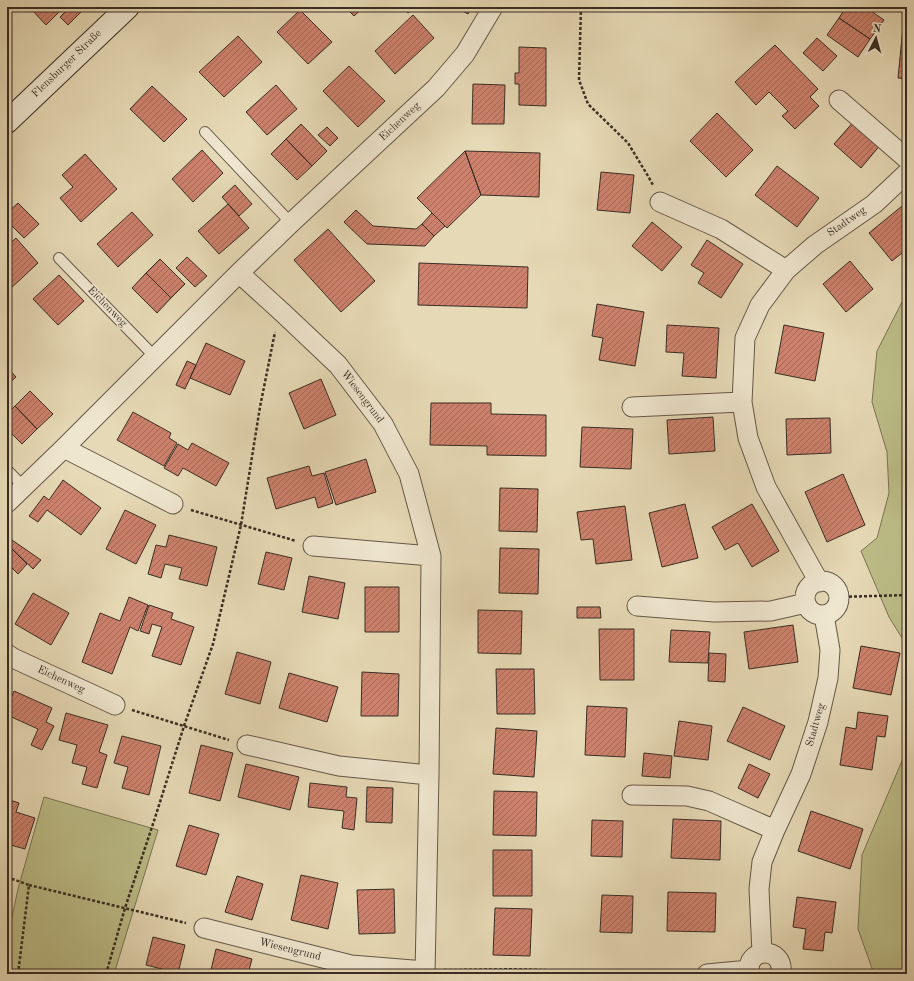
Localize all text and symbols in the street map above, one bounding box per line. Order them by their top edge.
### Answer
north arrow [856,18,896,58]
text: N [872,24,882,36]
street label: Flensburger Straße [30,28,104,100]
street label: Eichenweg [377,100,423,144]
street label: Stadtweg [826,205,869,239]
street label: Eichenweg [85,285,129,329]
street label: Wiesengrund [339,369,386,426]
street label: Eichenweg [35,664,87,696]
street label: Stadtweg [805,702,827,748]
street label: Wiesengrund [258,937,322,963]

